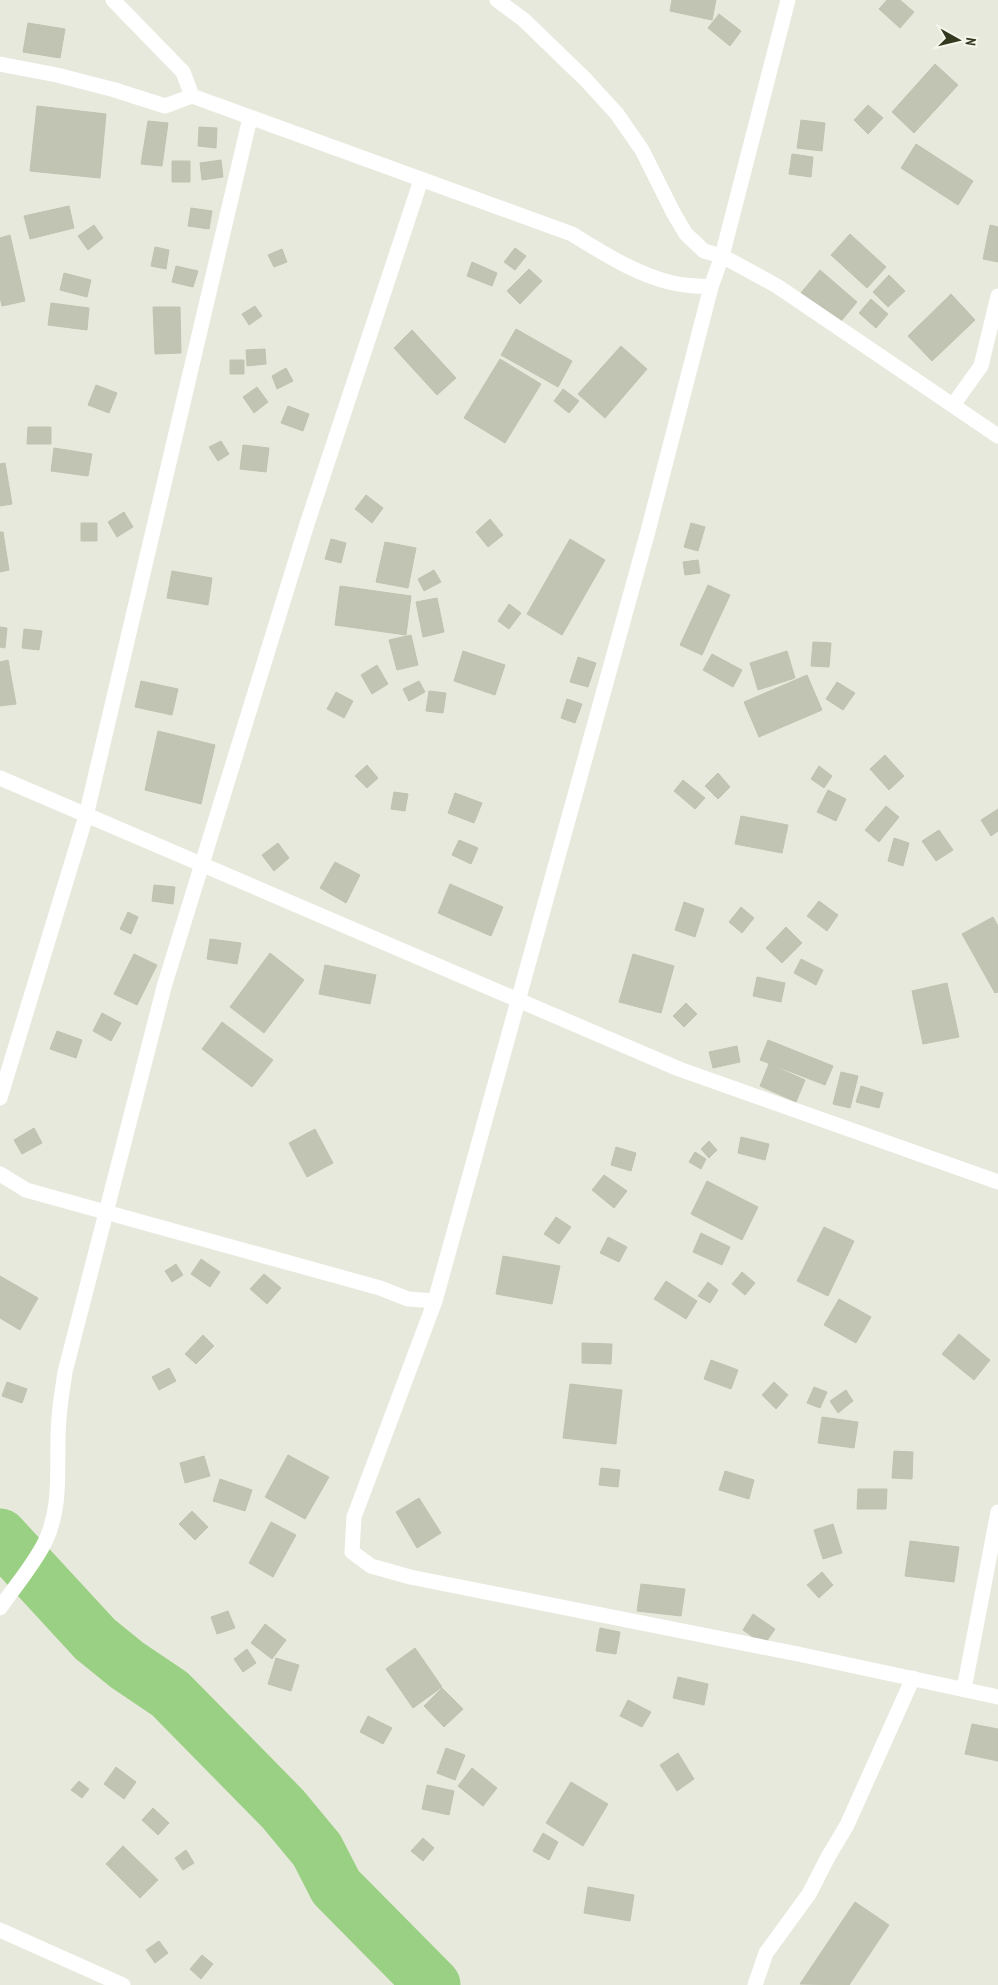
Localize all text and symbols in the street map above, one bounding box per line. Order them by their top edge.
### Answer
north arrow [933,15,983,65]
text: N [961,37,980,47]

